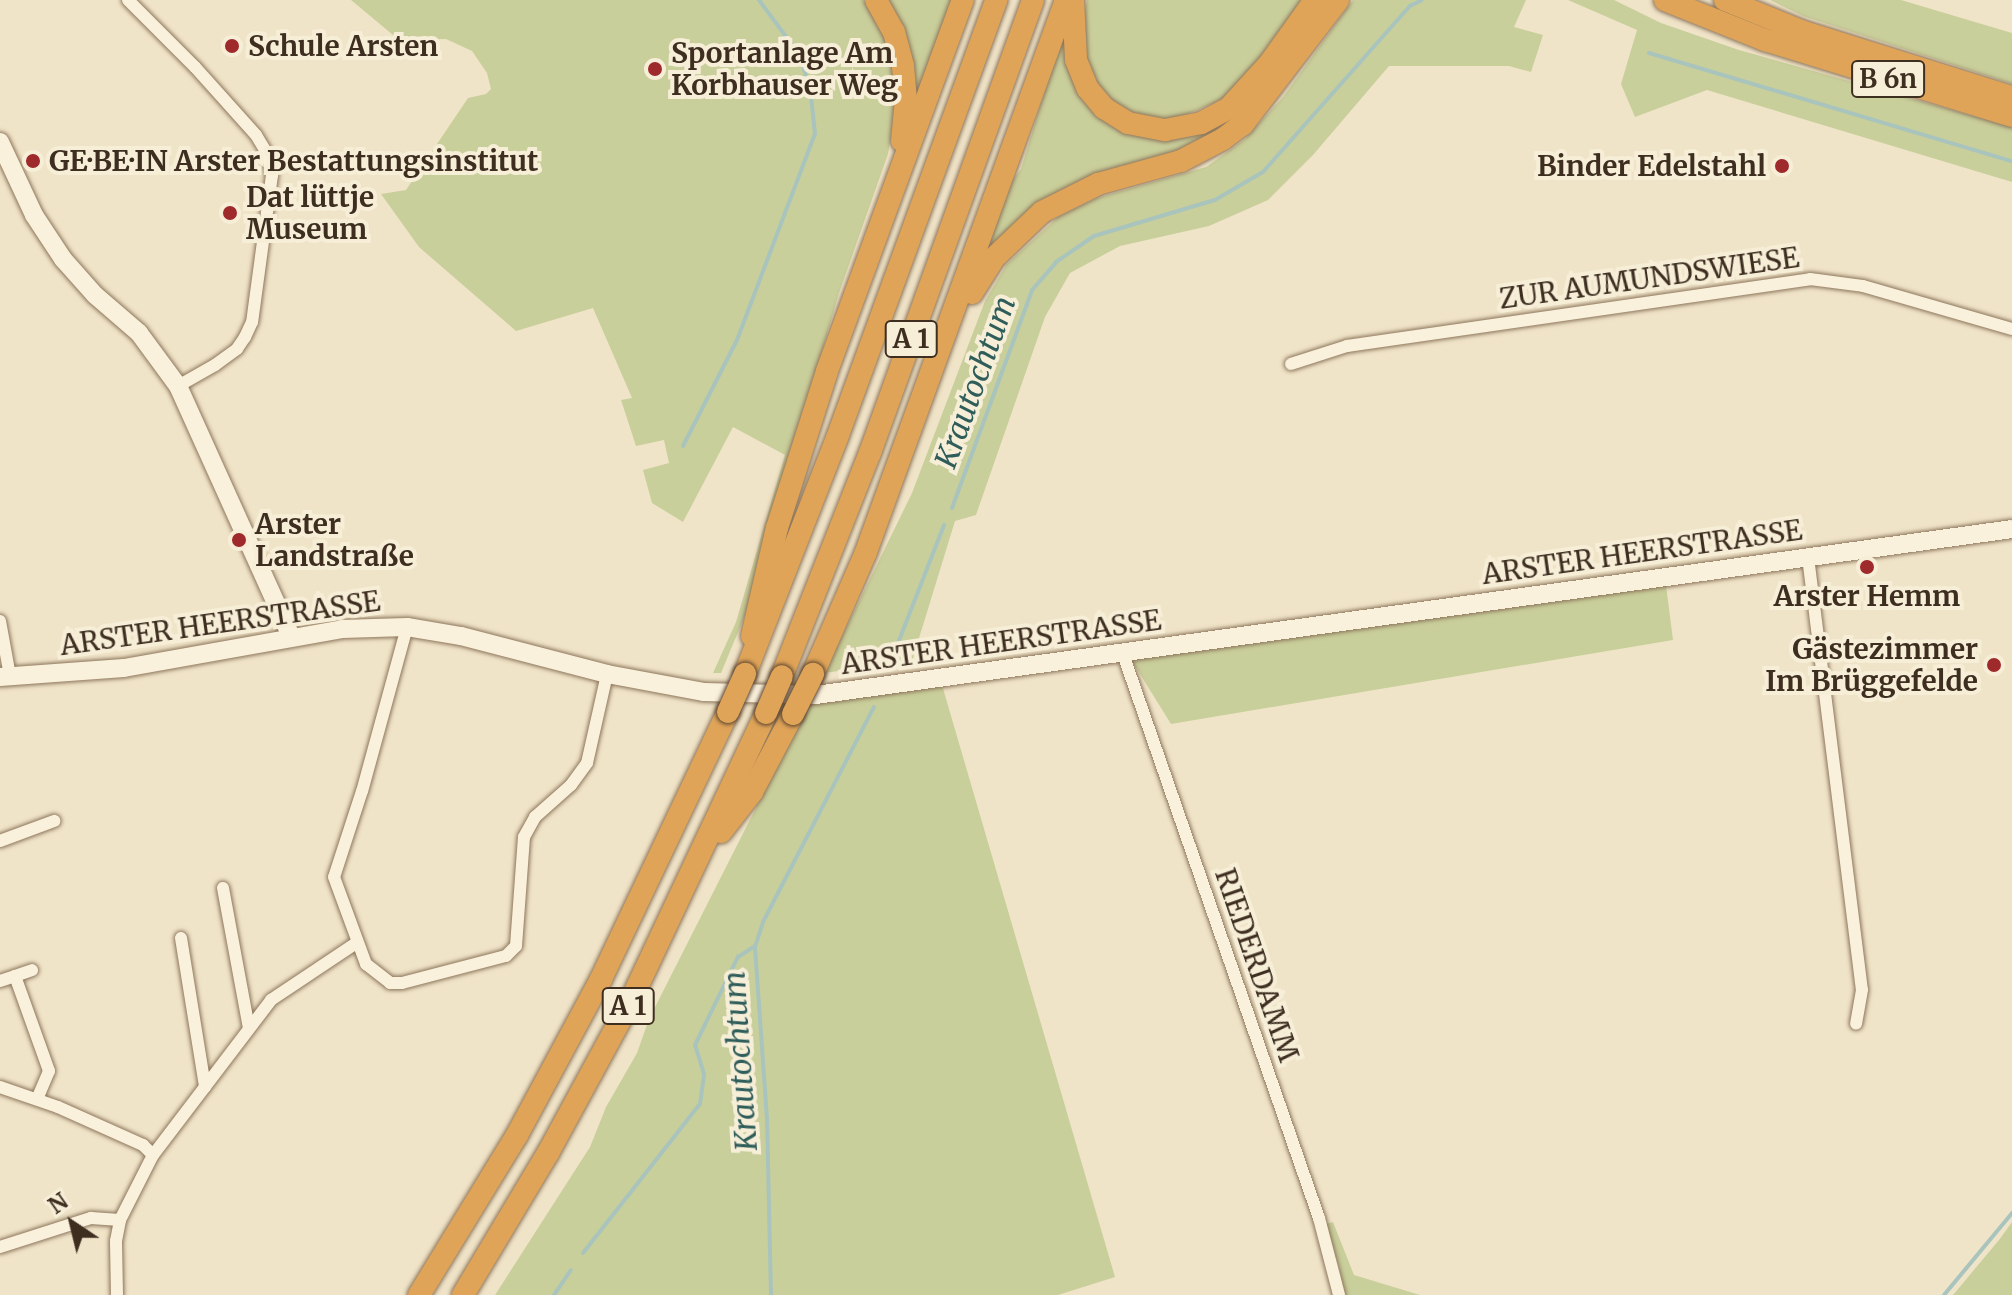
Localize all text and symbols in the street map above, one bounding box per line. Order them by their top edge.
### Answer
place label: Schule Arsten [248,29,438,63]
place label: Sportanlage Am Korbhauser Weg [671,36,898,102]
marker: Schule Arsten [223,37,241,55]
road number: B 6n [1850,57,1926,101]
marker: Sportanlage Am Korbhauser Weg [646,60,664,78]
place label: GE·BE·IN Arster Bestattungsinstitut [49,144,538,178]
place label: Binder Edelstahl [1537,149,1766,183]
marker: GE·BE·IN Arster Bestattungsinstitut [24,152,42,170]
marker: Binder Edelstahl [1773,157,1791,175]
place label: Dat lüttje Museum [246,180,374,246]
marker: Dat lüttje Museum [221,204,239,222]
street label: ZUR AUMUNDSWIESE [1497,240,1801,316]
water label: Krautochtum [927,291,1023,473]
road number: A 1 [883,317,939,361]
place label: Arster Landstraße [255,507,414,573]
street label: ARSTER HEERSTRASSE [1480,513,1804,591]
marker: Arster Landstraße [230,531,248,549]
marker: Arster Hemm [1858,558,1876,576]
place label: Arster Hemm [1774,579,1960,613]
street label: ARSTER HEERSTRASSE [58,584,382,662]
street label: ARSTER HEERSTRASSE [839,603,1163,681]
place label: Gästezimmer Im Brüggefelde [1765,632,1978,698]
marker: Gästezimmer Im Brüggefelde [1985,656,2003,674]
street label: RIEDERDAMM [1208,864,1306,1066]
water label: Krautochtum [716,970,764,1152]
road number: A 1 [600,984,656,1028]
north arrow [32,1183,112,1263]
text: N [43,1187,73,1220]

